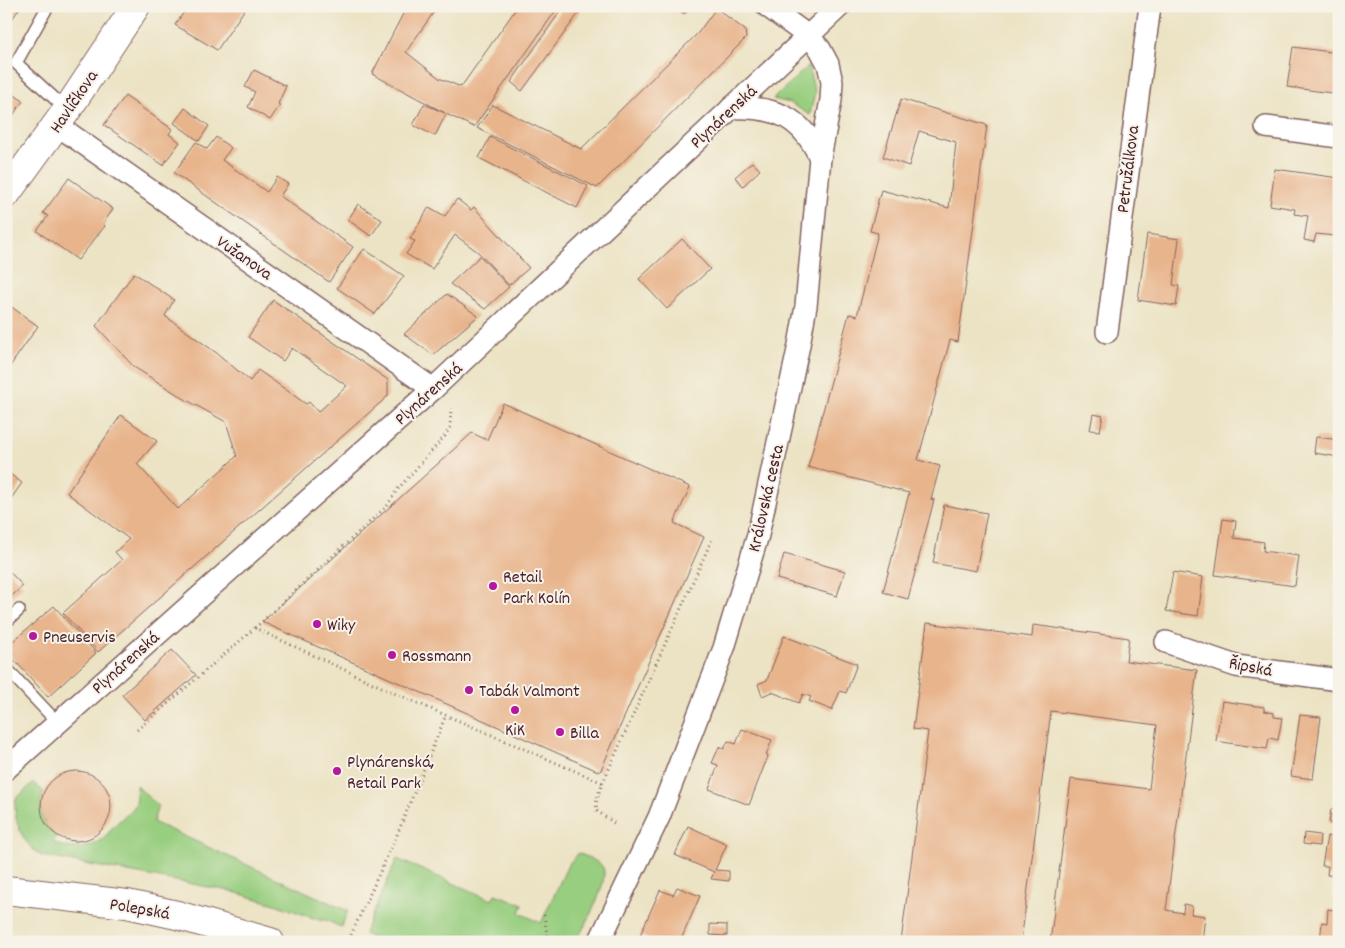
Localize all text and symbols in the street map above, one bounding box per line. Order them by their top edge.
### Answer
street label: Havlíčkova [45,65,106,139]
street label: Plynárenská [685,80,764,156]
street label: Petružálkova [1112,124,1147,215]
street label: Vužanova [210,231,277,288]
street label: Plynárenská [390,357,469,432]
street label: Královská cesta [743,442,792,555]
place label: Retail Park Kolín [503,566,570,612]
marker: Retail Park Kolín [487,580,499,592]
place label: Wiky [327,614,356,639]
marker: Wiky [311,618,323,630]
place label: Pneuservis [43,626,116,651]
street label: Plynárenská [87,626,166,701]
marker: Pneuservis [27,630,39,642]
place label: Rossmann [402,645,471,670]
marker: Rossmann [386,649,398,661]
street label: Řipská [1227,652,1274,685]
place label: Tabák Valmont [479,680,580,705]
marker: Tabák Valmont [463,684,475,696]
marker: KiK [509,704,521,716]
place label: KiK [505,719,525,744]
place label: Billa [570,722,599,747]
marker: Billa [554,726,566,738]
place label: Plynárenská, Retail Park [347,751,434,797]
marker: Plynárenská, Retail Park [331,765,343,777]
street label: Polepská [108,893,172,928]

